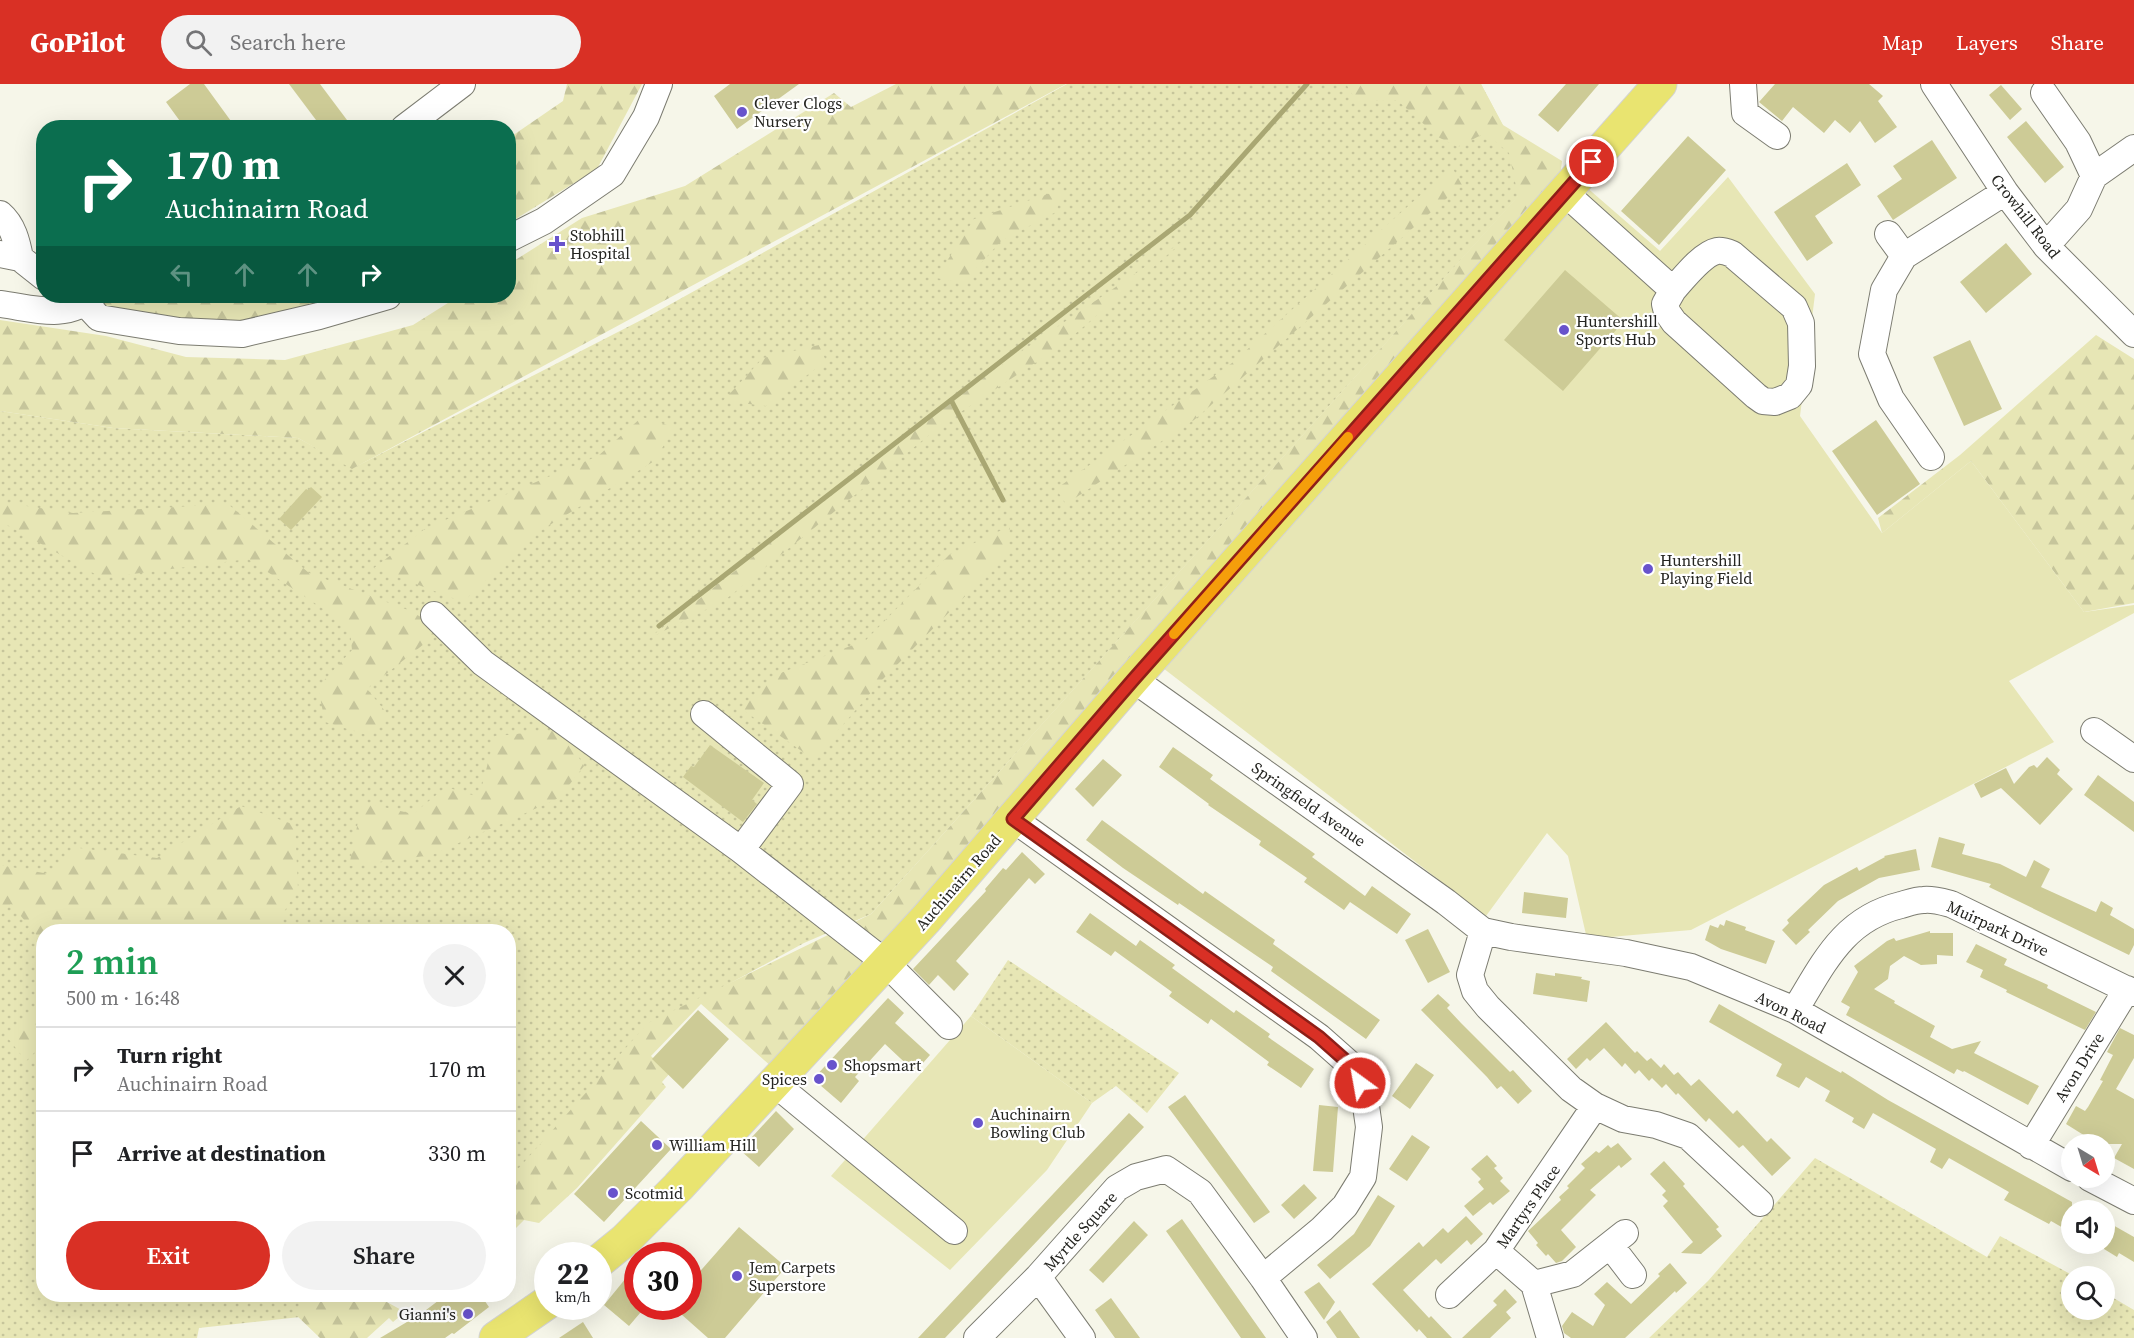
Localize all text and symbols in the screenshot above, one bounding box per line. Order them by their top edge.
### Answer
search box [161,15,581,69]
text: GoPilot [30,23,125,61]
icon: search [182,26,215,59]
text: Search here [230,27,346,57]
text: Map [1882,28,1923,57]
text: Layers [1956,28,2018,57]
text: Share [2051,28,2104,57]
place label: Clever Clogs Nursery [754,92,842,132]
marker: Clever Clogs Nursery [735,105,749,119]
text: 170 m [165,135,280,193]
pin [1566,136,1617,187]
icon: right [66,144,144,222]
icon: arrive [1575,145,1608,178]
street label: Crowhill Road [1986,169,2066,263]
text: Auchinairn Road [165,190,368,227]
place label: Stobhill Hospital [570,224,630,264]
marker: Stobhill Hospital [548,235,566,253]
icon: left [165,258,198,291]
icon: ahead [228,258,261,291]
icon: ahead [291,258,324,291]
icon: right [354,258,387,291]
place label: Huntershill Sports Hub [1576,310,1658,350]
marker: Huntershill Sports Hub [1557,323,1571,337]
place label: Huntershill Playing Field [1660,549,1752,589]
marker: Huntershill Playing Field [1641,562,1655,576]
street label: Springfield Avenue [1248,756,1370,852]
street label: Auchinairn Road [910,829,1006,935]
street label: Muirpark Drive [1943,895,2053,961]
text: 2 min [66,937,158,986]
button: close [423,944,486,1007]
text: 500 m · 16:48 [66,984,180,1012]
street label: Avon Road [1752,985,1830,1039]
street label: Avon Drive [2049,1028,2109,1106]
text: Turn right [117,1040,222,1070]
position arrow [1328,1051,1392,1115]
icon: right [66,1053,99,1086]
text: 170 m [428,1054,486,1084]
place label: Shopsmart [844,1054,922,1076]
marker: Shopsmart [825,1058,839,1072]
place label: Spices [762,1068,807,1090]
text: Auchinairn Road [117,1070,268,1098]
marker: Spices [812,1072,826,1086]
place label: Auchinairn Bowling Club [990,1103,1085,1143]
marker: Auchinairn Bowling Club [971,1116,985,1130]
place label: William Hill [669,1134,756,1156]
north arrow [2061,1134,2115,1188]
map controls [2061,1134,2115,1320]
icon: arrive [66,1137,99,1170]
text: Arrive at destination [117,1138,326,1168]
text: 330 m [428,1138,486,1168]
marker: William Hill [650,1138,664,1152]
street label: Martyrs Place [1491,1160,1565,1252]
place label: Scotmid [625,1182,683,1204]
marker: Scotmid [606,1186,620,1200]
street label: Myrtle Square [1038,1186,1122,1276]
button: sound [2061,1200,2115,1254]
button: Exit [66,1221,270,1290]
button: Share [282,1221,486,1290]
speed limit sign: 30 [624,1242,702,1320]
text: 22 [557,1253,589,1294]
place label: Jem Carpets Superstore [748,1256,836,1296]
button: search [2061,1266,2115,1320]
marker: Jem Carpets Superstore [730,1269,744,1283]
text: km/h [555,1286,591,1307]
place label: Gianni's [399,1303,456,1325]
marker: Gianni's [461,1307,475,1321]

